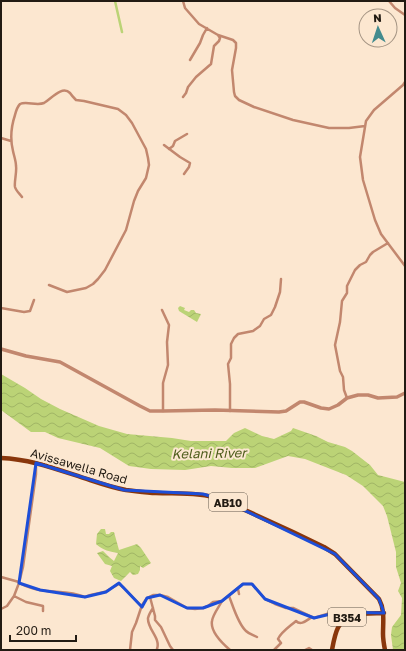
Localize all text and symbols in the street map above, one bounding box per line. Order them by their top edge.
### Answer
north arrow [358,8,398,48]
text: N [373,11,382,24]
water label: Kelani River [172,444,248,462]
street label: Avissawella Road [29,445,129,487]
road number: AB10 [209,493,247,511]
road number: B354 [328,608,366,626]
scale bar [10,617,76,643]
text: 200 m [16,623,51,638]

